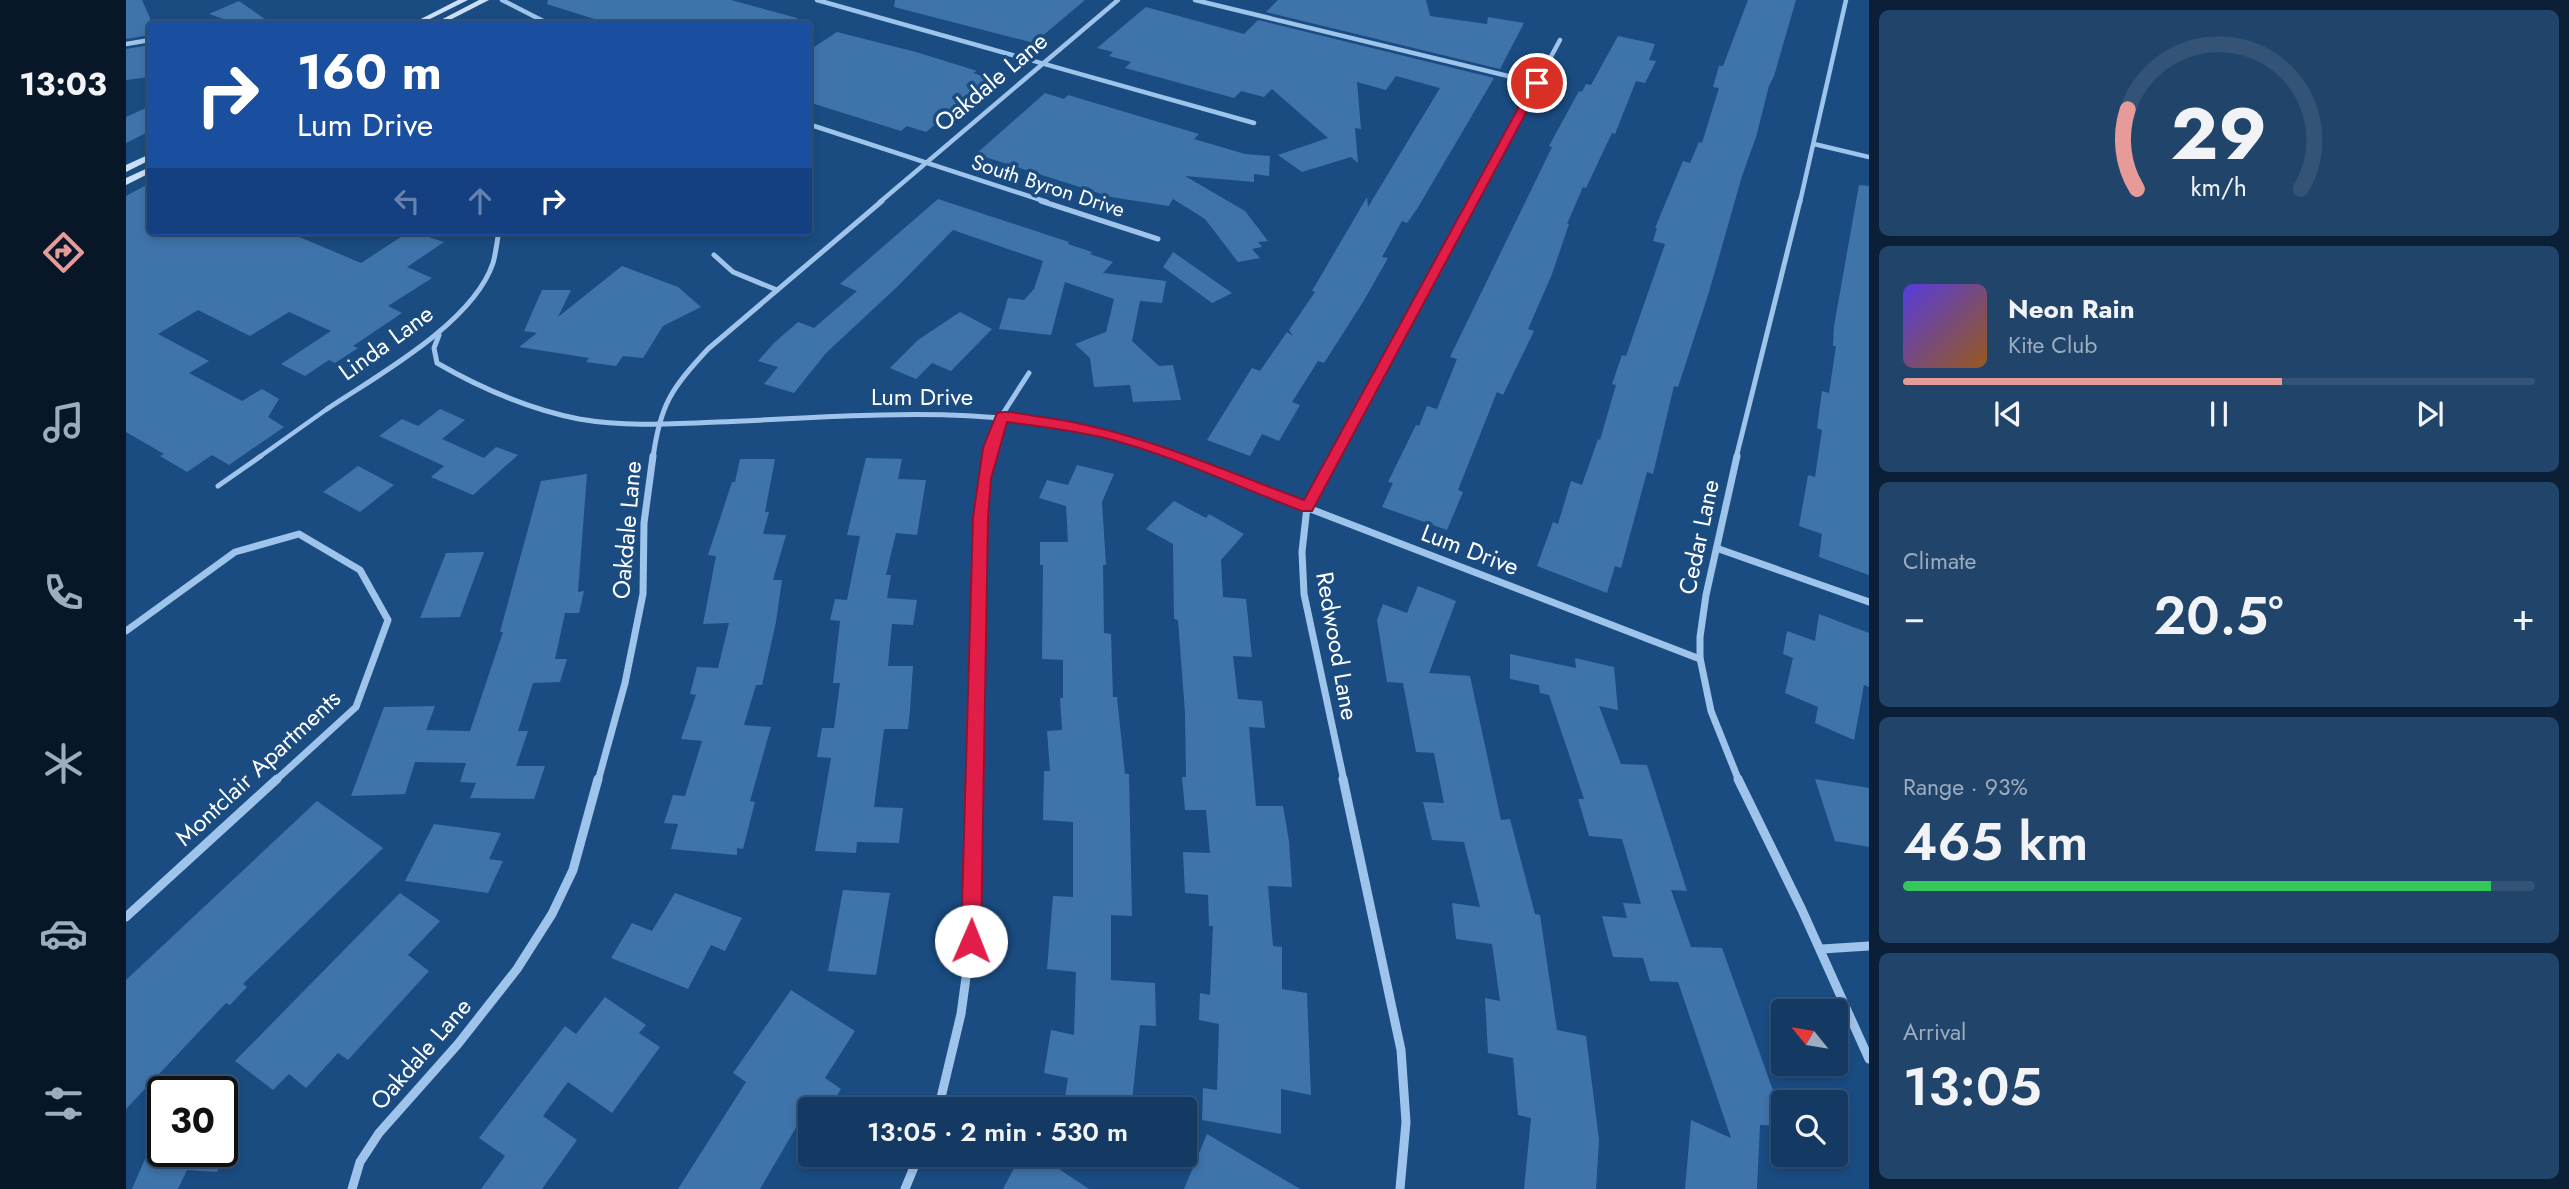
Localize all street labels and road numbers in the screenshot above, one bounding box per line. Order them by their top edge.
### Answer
street label: Oakdale Lane [926,24,1055,140]
street label: South Byron Drive [967,147,1129,225]
street label: Linda Lane [331,296,440,389]
street label: Lum Drive [871,379,973,414]
street label: Oakdale Lane [603,459,650,601]
street label: Cedar Lane [1669,476,1728,598]
street label: Lum Drive [1416,515,1524,584]
street label: Redwood Lane [1307,569,1368,723]
street label: Montclair Apartments [167,681,348,854]
street label: Oakdale Lane [362,990,479,1117]

